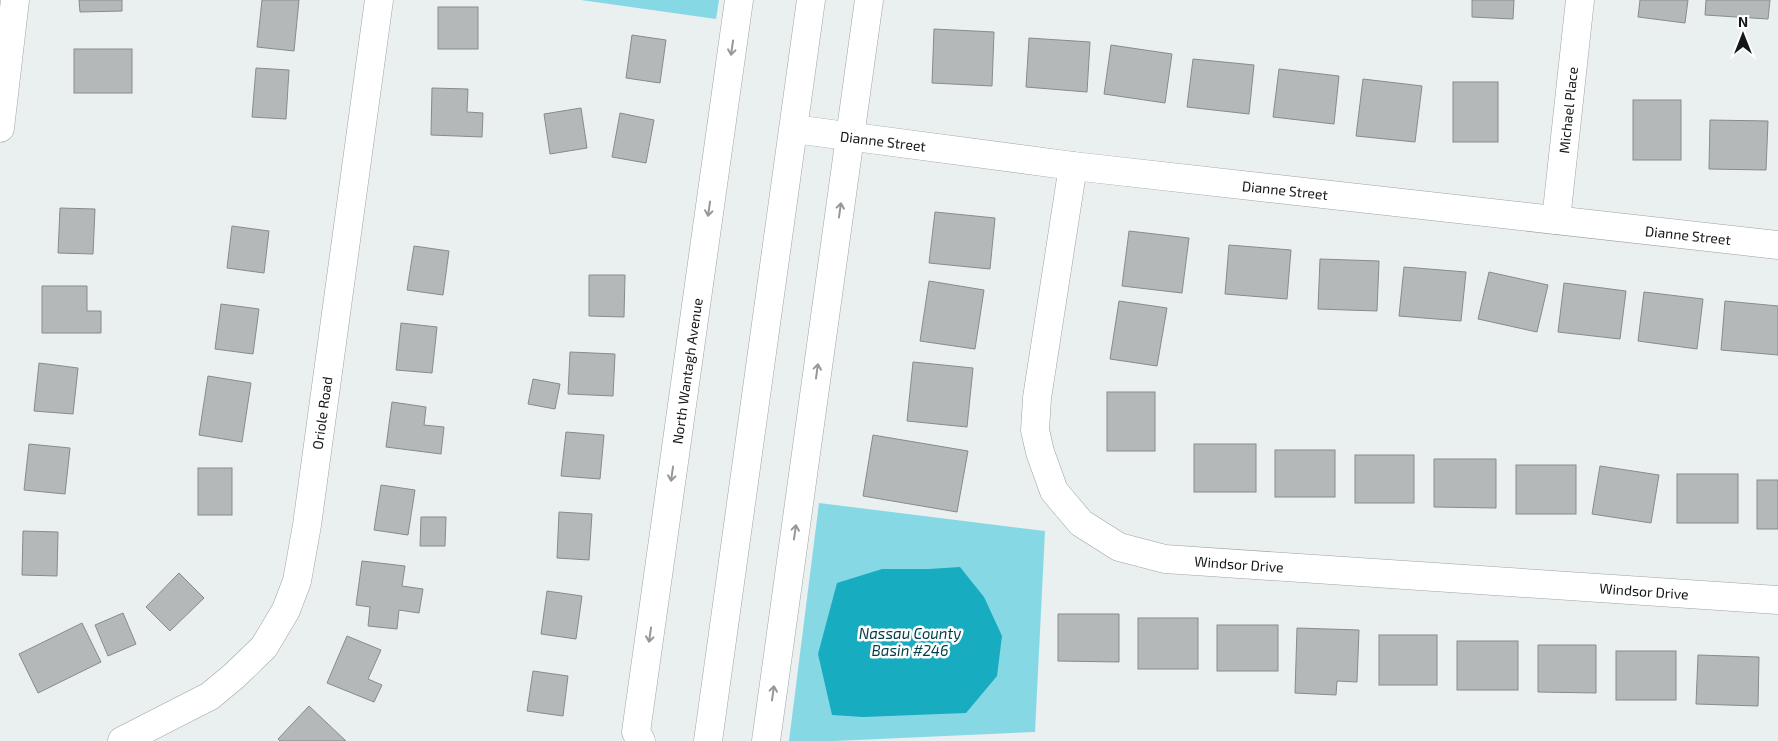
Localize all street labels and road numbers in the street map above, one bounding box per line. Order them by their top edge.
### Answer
street label: Michael Place [1555,66,1581,154]
street label: Dianne Street [839,127,927,155]
street label: Dianne Street [1241,177,1329,203]
street label: Dianne Street [1644,222,1732,248]
street label: North Wantagh Avenue [668,297,706,445]
street label: Oriole Road [308,375,336,451]
street label: Windsor Drive [1194,552,1284,576]
street label: Windsor Drive [1599,579,1689,603]

